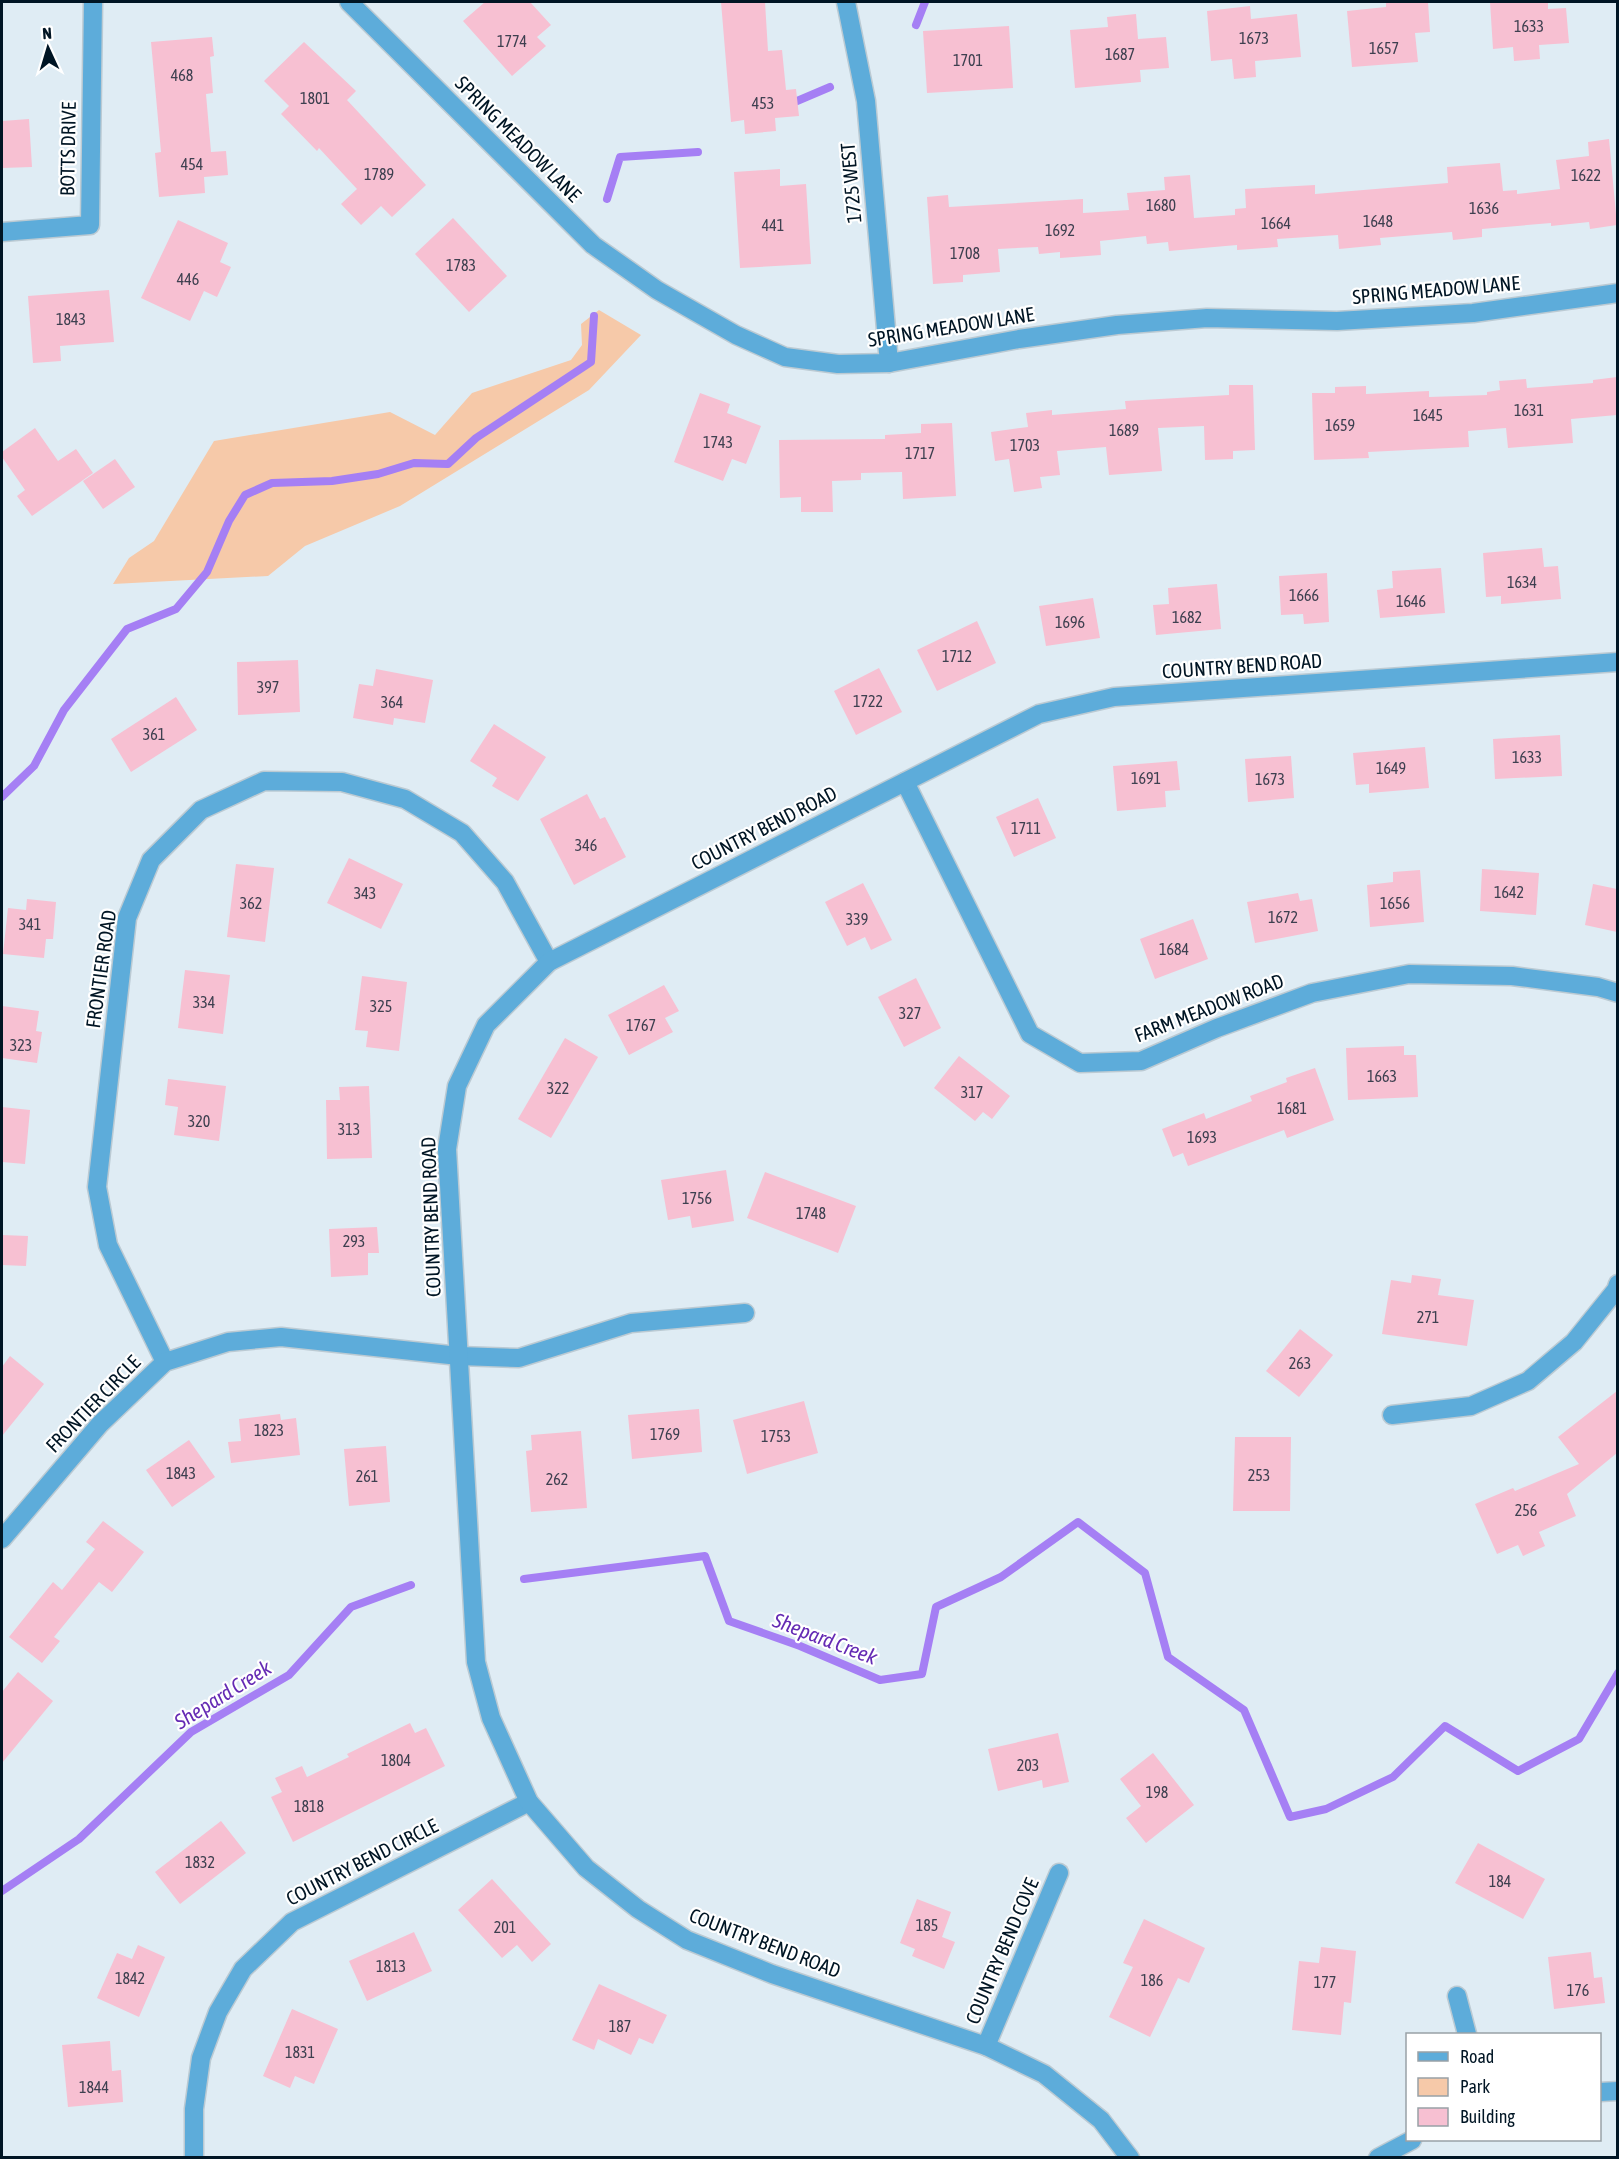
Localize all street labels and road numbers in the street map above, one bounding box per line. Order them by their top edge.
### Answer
street label: SPRING MEADOW LANE [451,71,586,206]
street label: BOTTS DRIVE [55,101,80,196]
street label: 1725 WEST [836,142,865,224]
street label: SPRING MEADOW LANE [1351,271,1521,308]
street label: SPRING MEADOW LANE [866,302,1036,351]
street label: COUNTRY BEND ROAD [1161,648,1323,683]
street label: COUNTRY BEND ROAD [687,781,840,874]
street label: FRONTIER ROAD [81,908,120,1029]
street label: FARM MEADOW ROAD [1131,969,1287,1047]
street label: COUNTRY BEND ROAD [416,1137,445,1298]
street label: FRONTIER CIRCLE [41,1350,145,1457]
street label: COUNTRY BEND CIRCLE [282,1813,442,1910]
street label: COUNTRY BEND COVE [960,1874,1043,2027]
street label: COUNTRY BEND ROAD [686,1903,844,1982]

